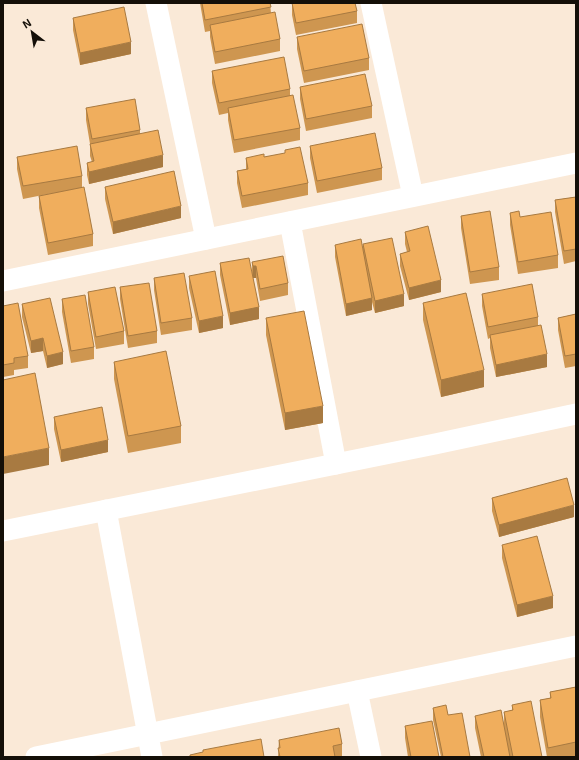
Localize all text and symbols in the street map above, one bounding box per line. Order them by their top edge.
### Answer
north arrow [12,12,52,52]
text: N [20,15,33,31]

